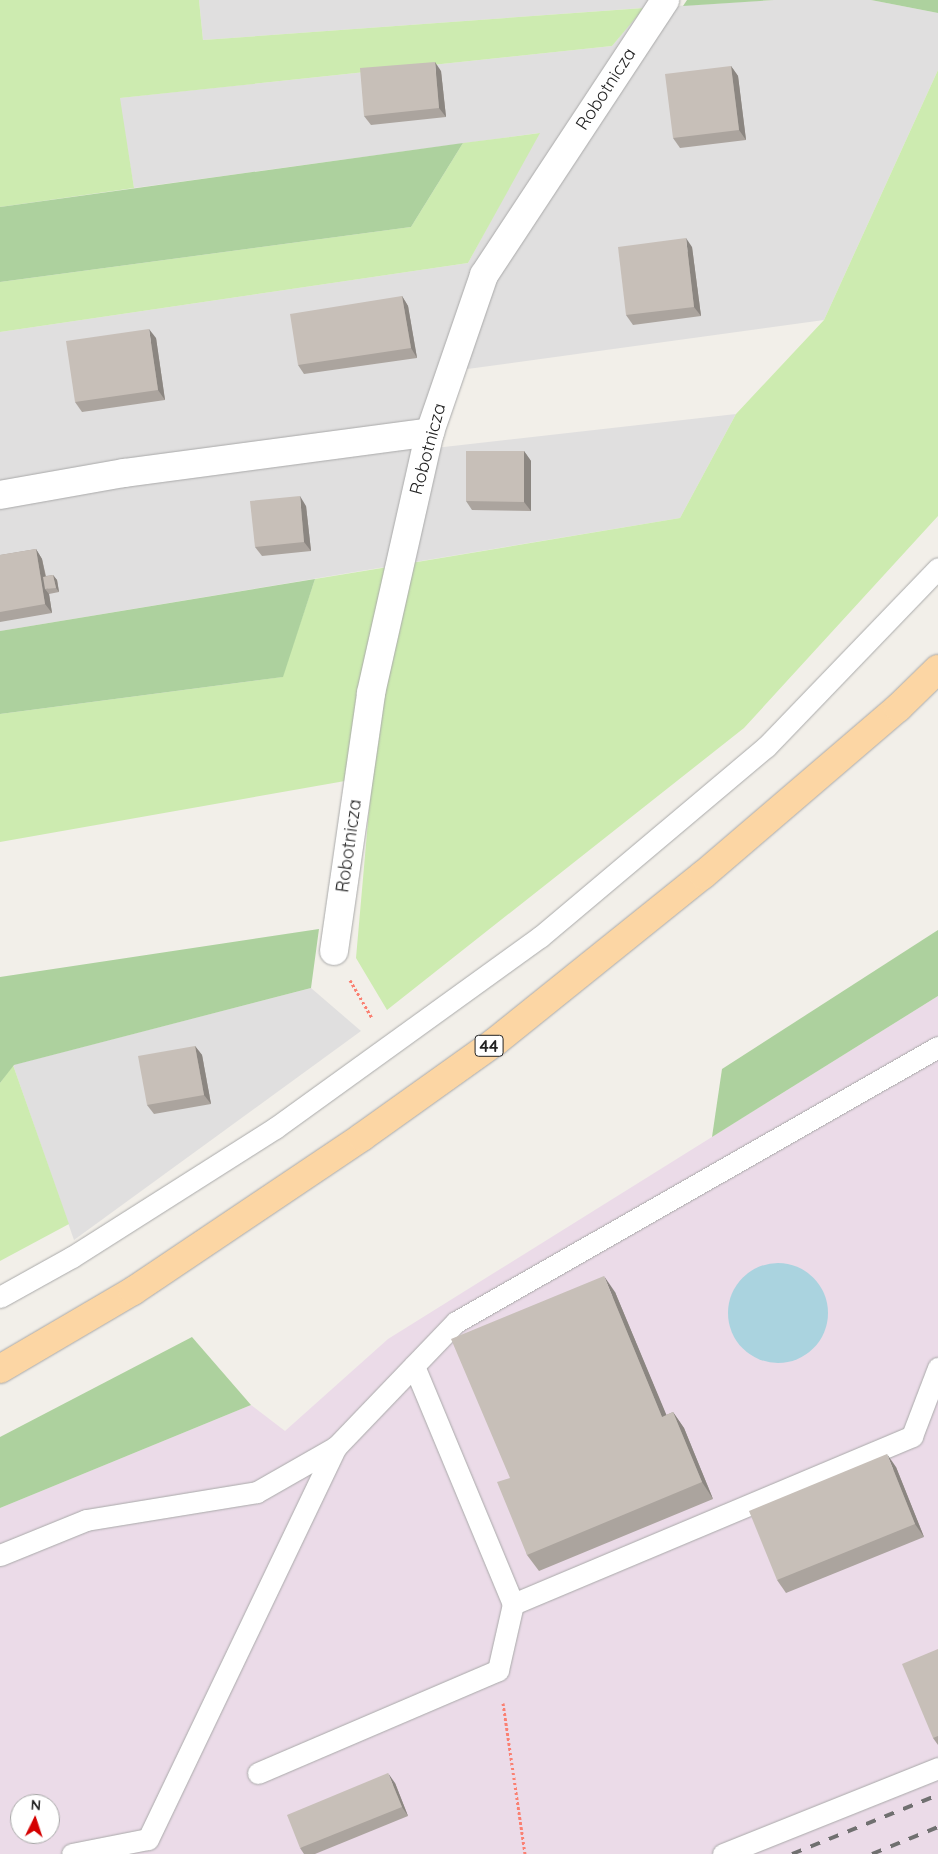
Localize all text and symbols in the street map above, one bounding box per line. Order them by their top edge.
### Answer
street label: Robotnicza [571,44,641,134]
street label: Robotnicza [405,401,451,497]
street label: Robotnicza [332,798,366,894]
road number: 44 [474,1032,504,1060]
north arrow [10,1794,60,1844]
text: N [30,1796,42,1814]

